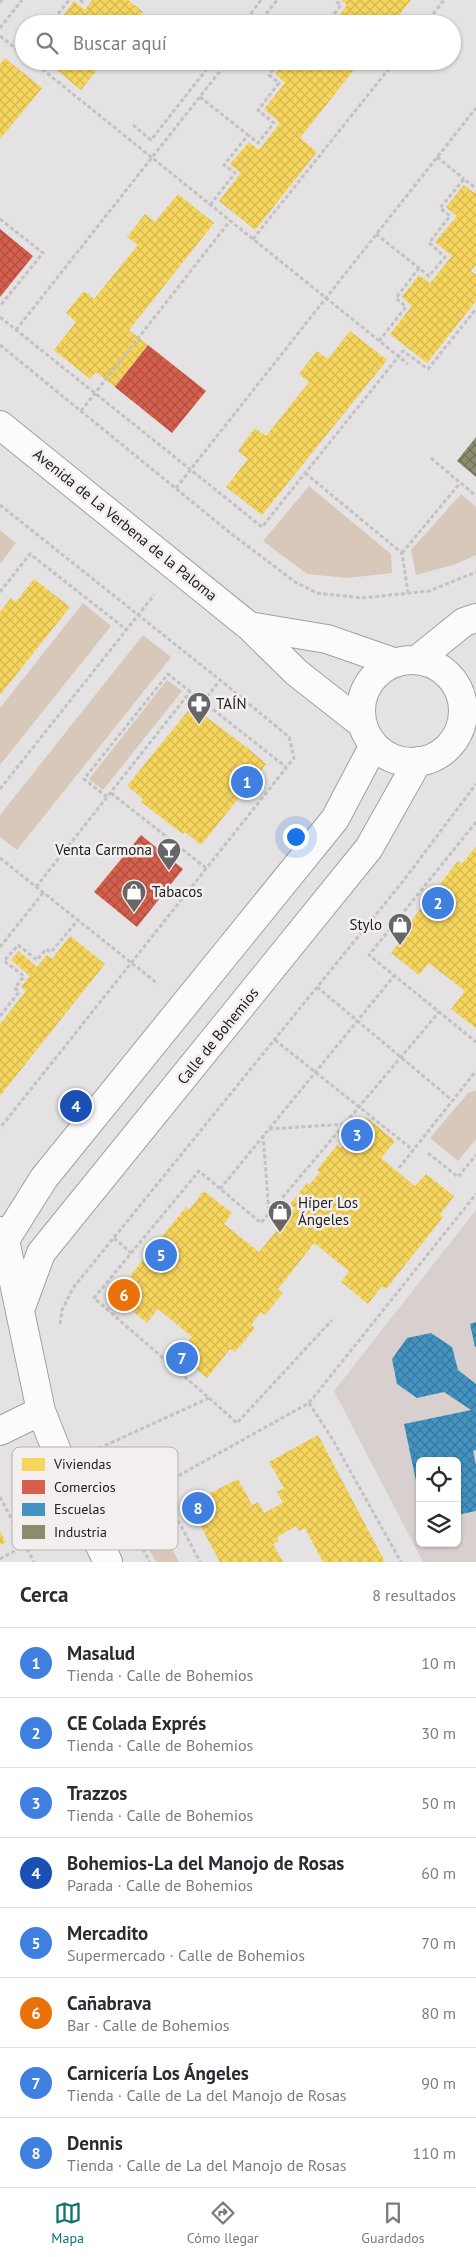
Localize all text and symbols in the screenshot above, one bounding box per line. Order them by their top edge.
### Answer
search box [15,15,461,70]
icon: search [33,29,61,57]
text: Buscar aquí [73,31,167,55]
street label: Avenida de La Verbena de la Paloma [29,444,221,605]
pharmacy icon: TAÍN [186,691,212,725]
place label: TAÍN [216,694,247,713]
pin: 1 [231,763,263,801]
your location [283,824,309,850]
bar icon: Venta Carmona [156,837,182,871]
place label: Venta Carmona [54,840,152,859]
shop icon: Tabacos [121,879,147,913]
place label: Tabacos [152,882,203,901]
pin: 2 [422,884,454,922]
shop icon: Stylo [387,912,413,946]
place label: Stylo [350,915,382,934]
street label: Calle de Bohemios [173,983,262,1088]
pin: 4 [60,1087,92,1125]
pin: 3 [341,1116,373,1154]
place label: Híper Los Ángeles [298,1193,358,1229]
shop icon: Híper Los Ángeles [267,1199,293,1233]
pin: 5 [145,1236,177,1274]
pin: 6 [108,1276,140,1314]
pin: 7 [166,1339,198,1377]
legend [12,1447,178,1550]
text: Viviendas [53,1455,111,1473]
map controls [416,1457,461,1547]
button: locate [416,1457,461,1502]
text: Comercios [54,1478,116,1496]
pin: 8 [182,1489,214,1527]
text: Escuelas [54,1500,105,1518]
button: layers [416,1502,461,1547]
text: Industria [54,1523,107,1541]
text: Cerca [20,1581,69,1608]
text: 8 resultados [372,1585,456,1605]
text: Masalud [67,1641,135,1665]
text: 1 [31,1653,41,1673]
text: 10 m [421,1653,456,1673]
text: Tienda · Calle de Bohemios [67,1665,253,1685]
text: CE Colada Exprés [67,1711,206,1735]
text: 2 [31,1723,41,1743]
text: 30 m [421,1723,456,1743]
text: Tienda · Calle de Bohemios [67,1735,253,1755]
text: Trazzos [67,1781,127,1805]
text: 3 [31,1793,41,1813]
text: 50 m [421,1793,456,1813]
text: Tienda · Calle de Bohemios [67,1805,253,1825]
text: Bohemios-La del Manojo de Rosas [67,1851,344,1875]
text: 4 [31,1863,41,1883]
text: 60 m [421,1863,456,1883]
text: Parada · Calle de Bohemios [67,1875,253,1895]
text: Mercadito [67,1921,148,1945]
text: 5 [31,1933,41,1953]
text: 70 m [421,1933,456,1953]
text: Supermercado · Calle de Bohemios [67,1945,305,1965]
text: Cañabrava [67,1991,151,2015]
text: 6 [31,2003,41,2023]
text: 80 m [421,2003,456,2023]
text: Bar · Calle de Bohemios [67,2015,229,2035]
text: Carnicería Los Ángeles [67,2061,249,2085]
text: 7 [31,2073,41,2093]
text: 90 m [421,2073,456,2093]
text: Tienda · Calle de La del Manojo de Rosas [67,2085,347,2105]
text: Dennis [67,2131,123,2155]
text: 8 [31,2143,41,2163]
text: 110 m [413,2143,456,2163]
text: Tienda · Calle de La del Manojo de Rosas [67,2155,347,2175]
tab: Mapa [51,2199,84,2247]
tab: Cómo llegar [187,2199,259,2247]
tab: Guardados [361,2199,425,2247]

